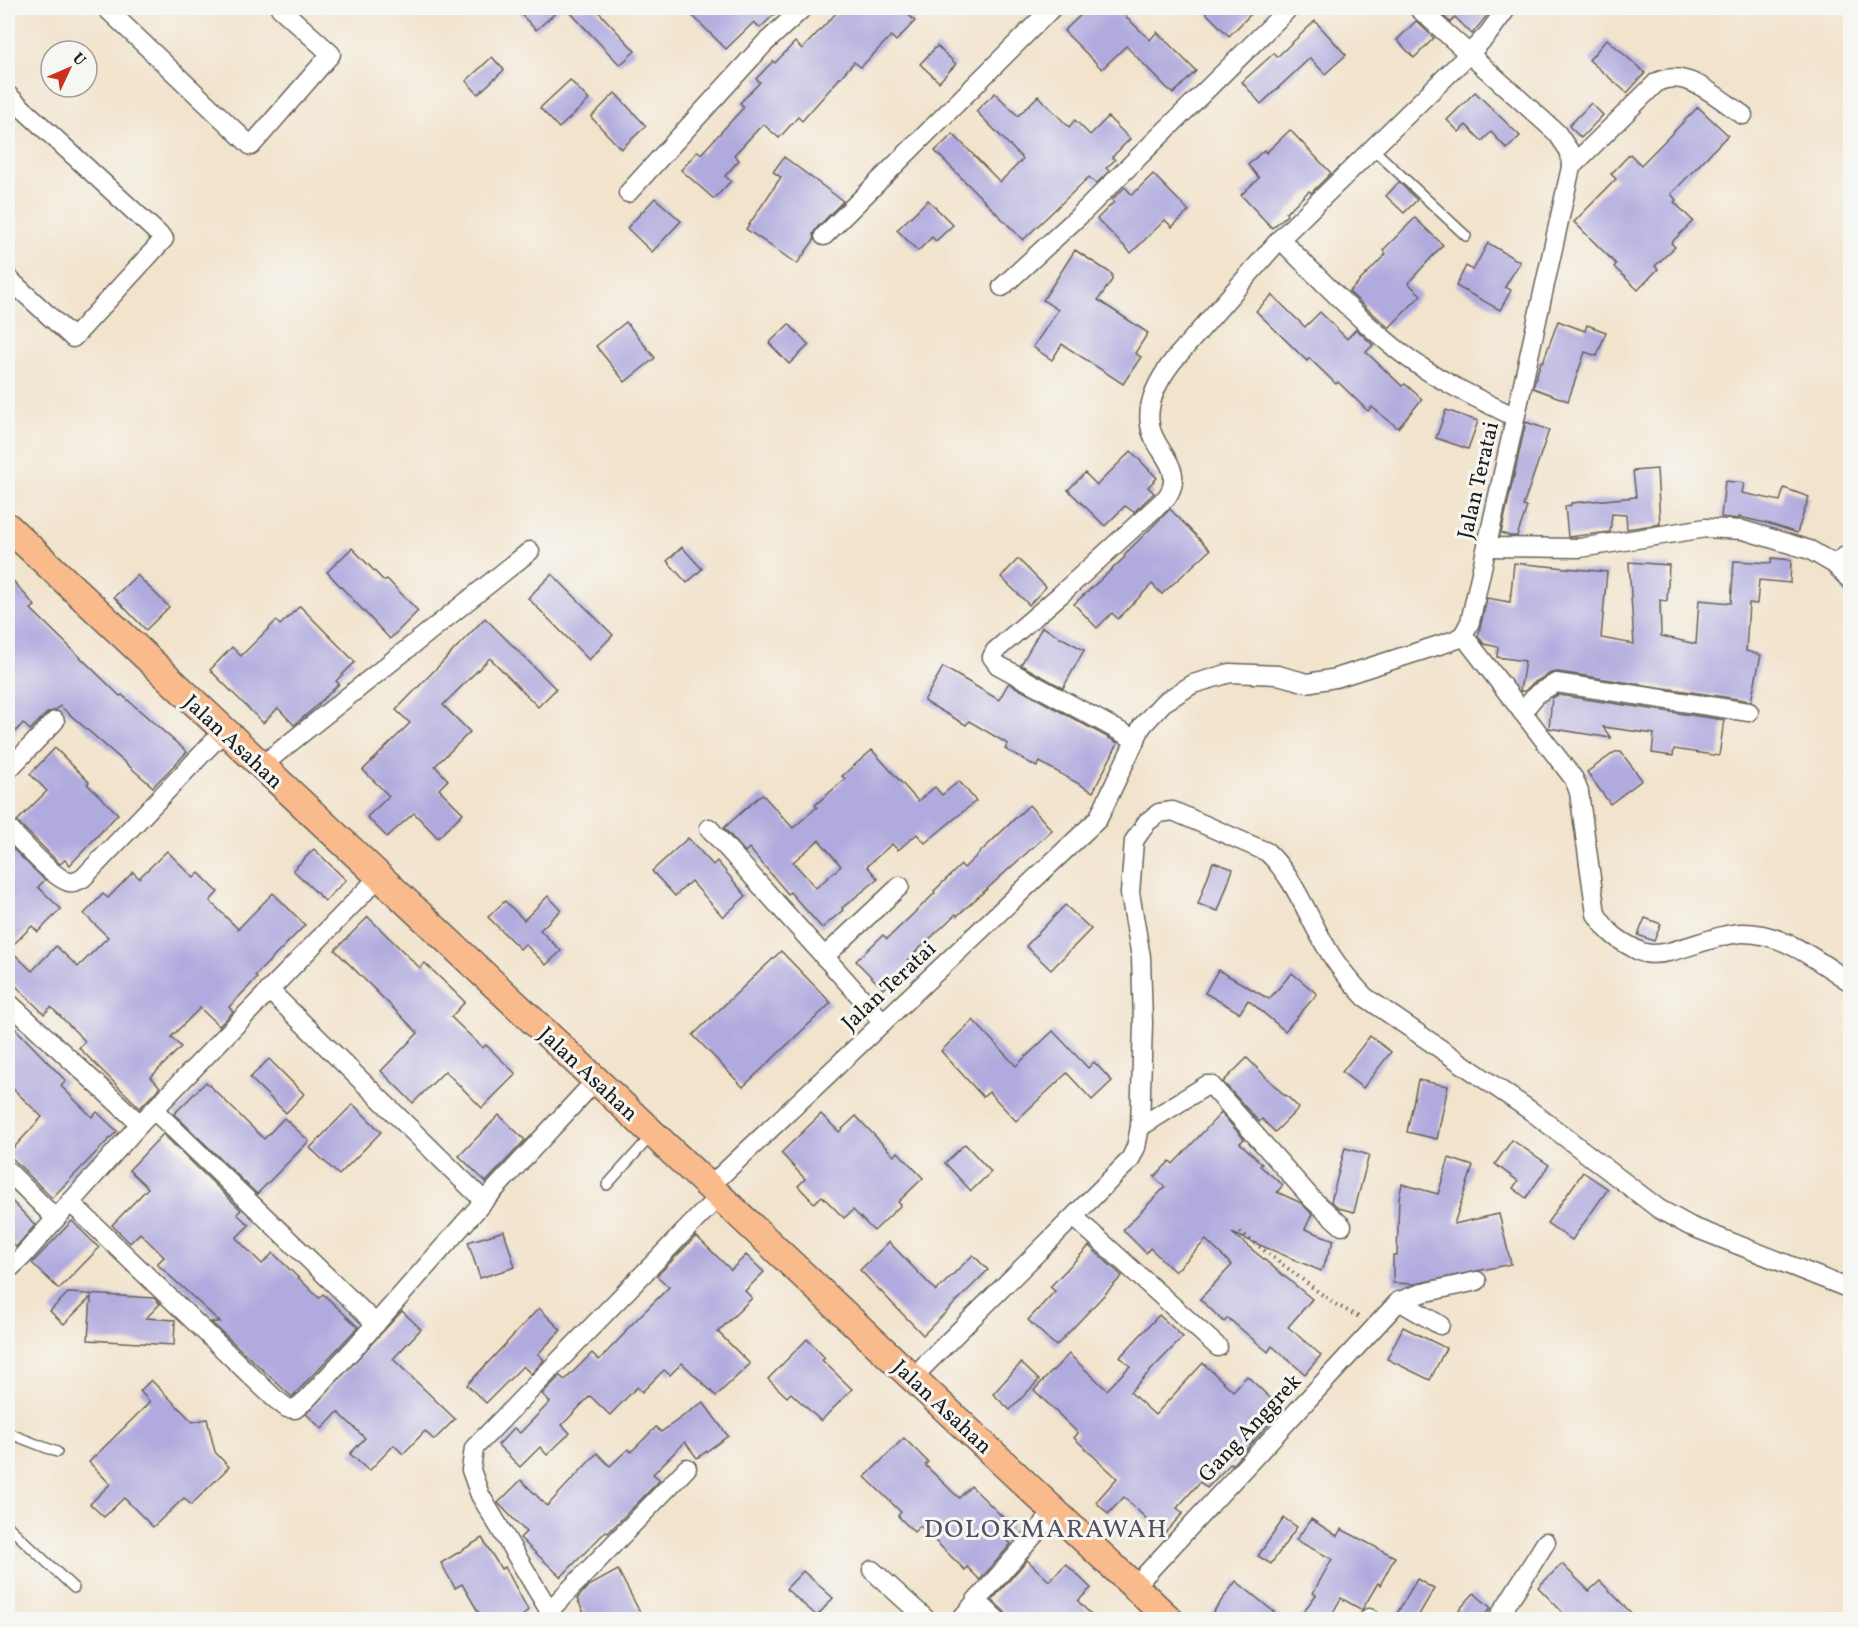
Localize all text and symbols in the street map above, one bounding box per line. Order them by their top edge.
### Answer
north arrow [39,39,99,99]
text: U [67,48,90,72]
street label: Jalan Teratai [1451,419,1508,542]
street label: Jalan Asahan [176,688,289,797]
street label: Jalan Teratai [835,935,944,1039]
street label: Jalan Asahan [531,1020,644,1129]
street label: Jalan Asahan [885,1353,998,1462]
street label: Gang Anggrek [1192,1367,1309,1490]
district label: DOLOKMARAWAH [924,1512,1168,1548]

